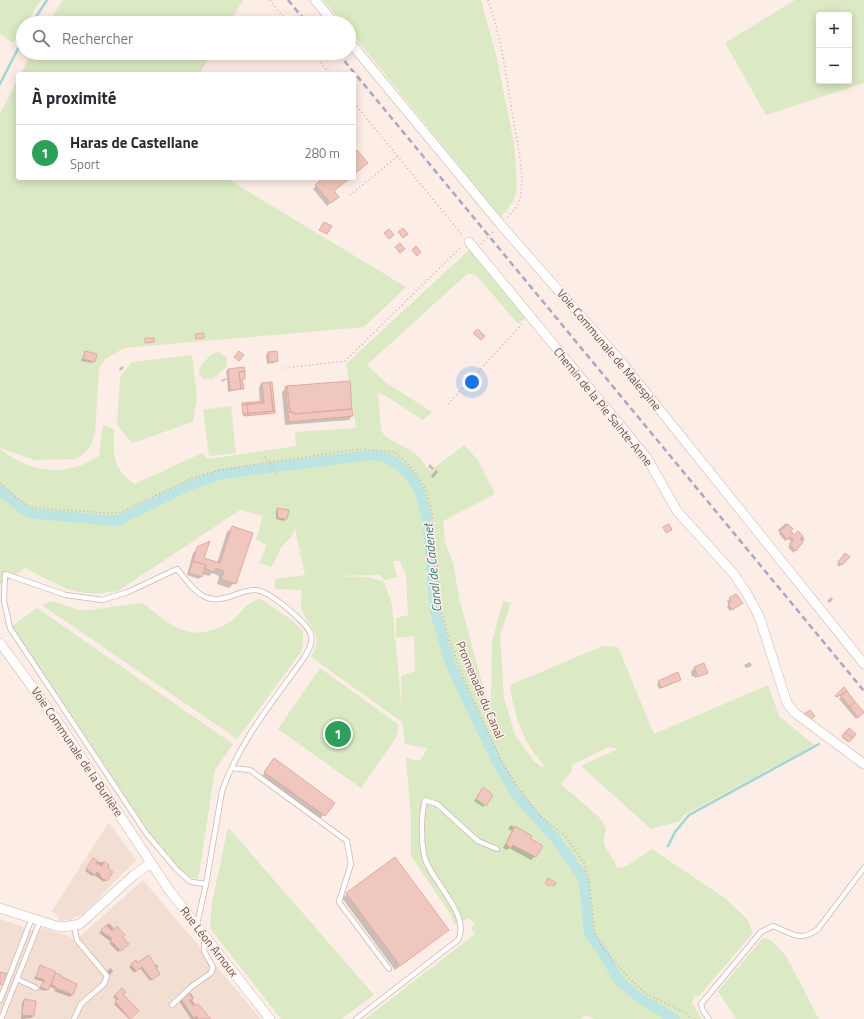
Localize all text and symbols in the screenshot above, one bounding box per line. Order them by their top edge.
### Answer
map controls [816,12,852,84]
button: + [816,12,852,48]
search box [16,16,356,60]
icon: search [30,27,52,49]
text: Rechercher [62,27,133,50]
button: − [816,48,852,84]
text: À proximité [32,85,116,111]
text: Haras de Castellane [70,131,198,154]
text: 1 [41,143,49,163]
text: 280 m [304,143,340,163]
text: Sport [70,154,100,174]
street label: Voie Communale de Malespine [552,284,666,415]
street label: Chemin de la Pie Sainte-Anne [549,343,658,470]
your location [462,372,482,392]
water label: Canal de Cadenet [417,521,447,613]
street label: Promenade du Canal [451,638,510,741]
street label: Voie Communale de la Burlière [27,683,128,821]
pin: 1 [325,719,351,749]
street label: Rue Léon Arnoux [176,902,244,982]

